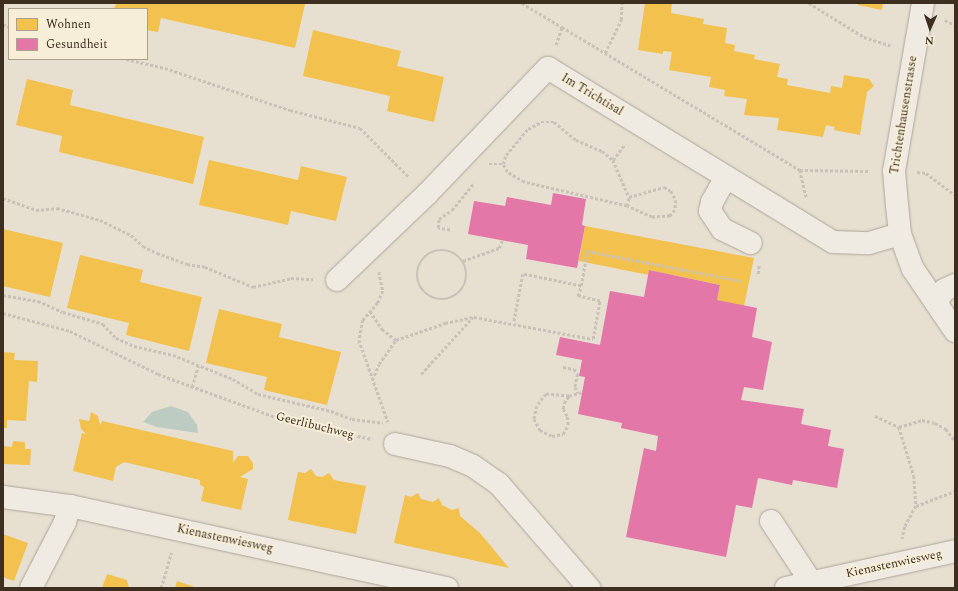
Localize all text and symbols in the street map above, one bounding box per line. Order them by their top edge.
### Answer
legend [8,8,148,60]
north arrow [910,8,950,48]
text: Wohnen [46,15,91,34]
text: N [924,32,934,49]
text: Gesundheit [46,35,107,54]
street label: Trichtenhausenstrasse [888,55,920,175]
street label: Im Trichtisal [559,71,625,119]
street label: Geerlibuchweg [274,409,356,443]
street label: Kienastenwiesweg [176,522,274,556]
street label: Kienastenwiesweg [845,547,943,581]

